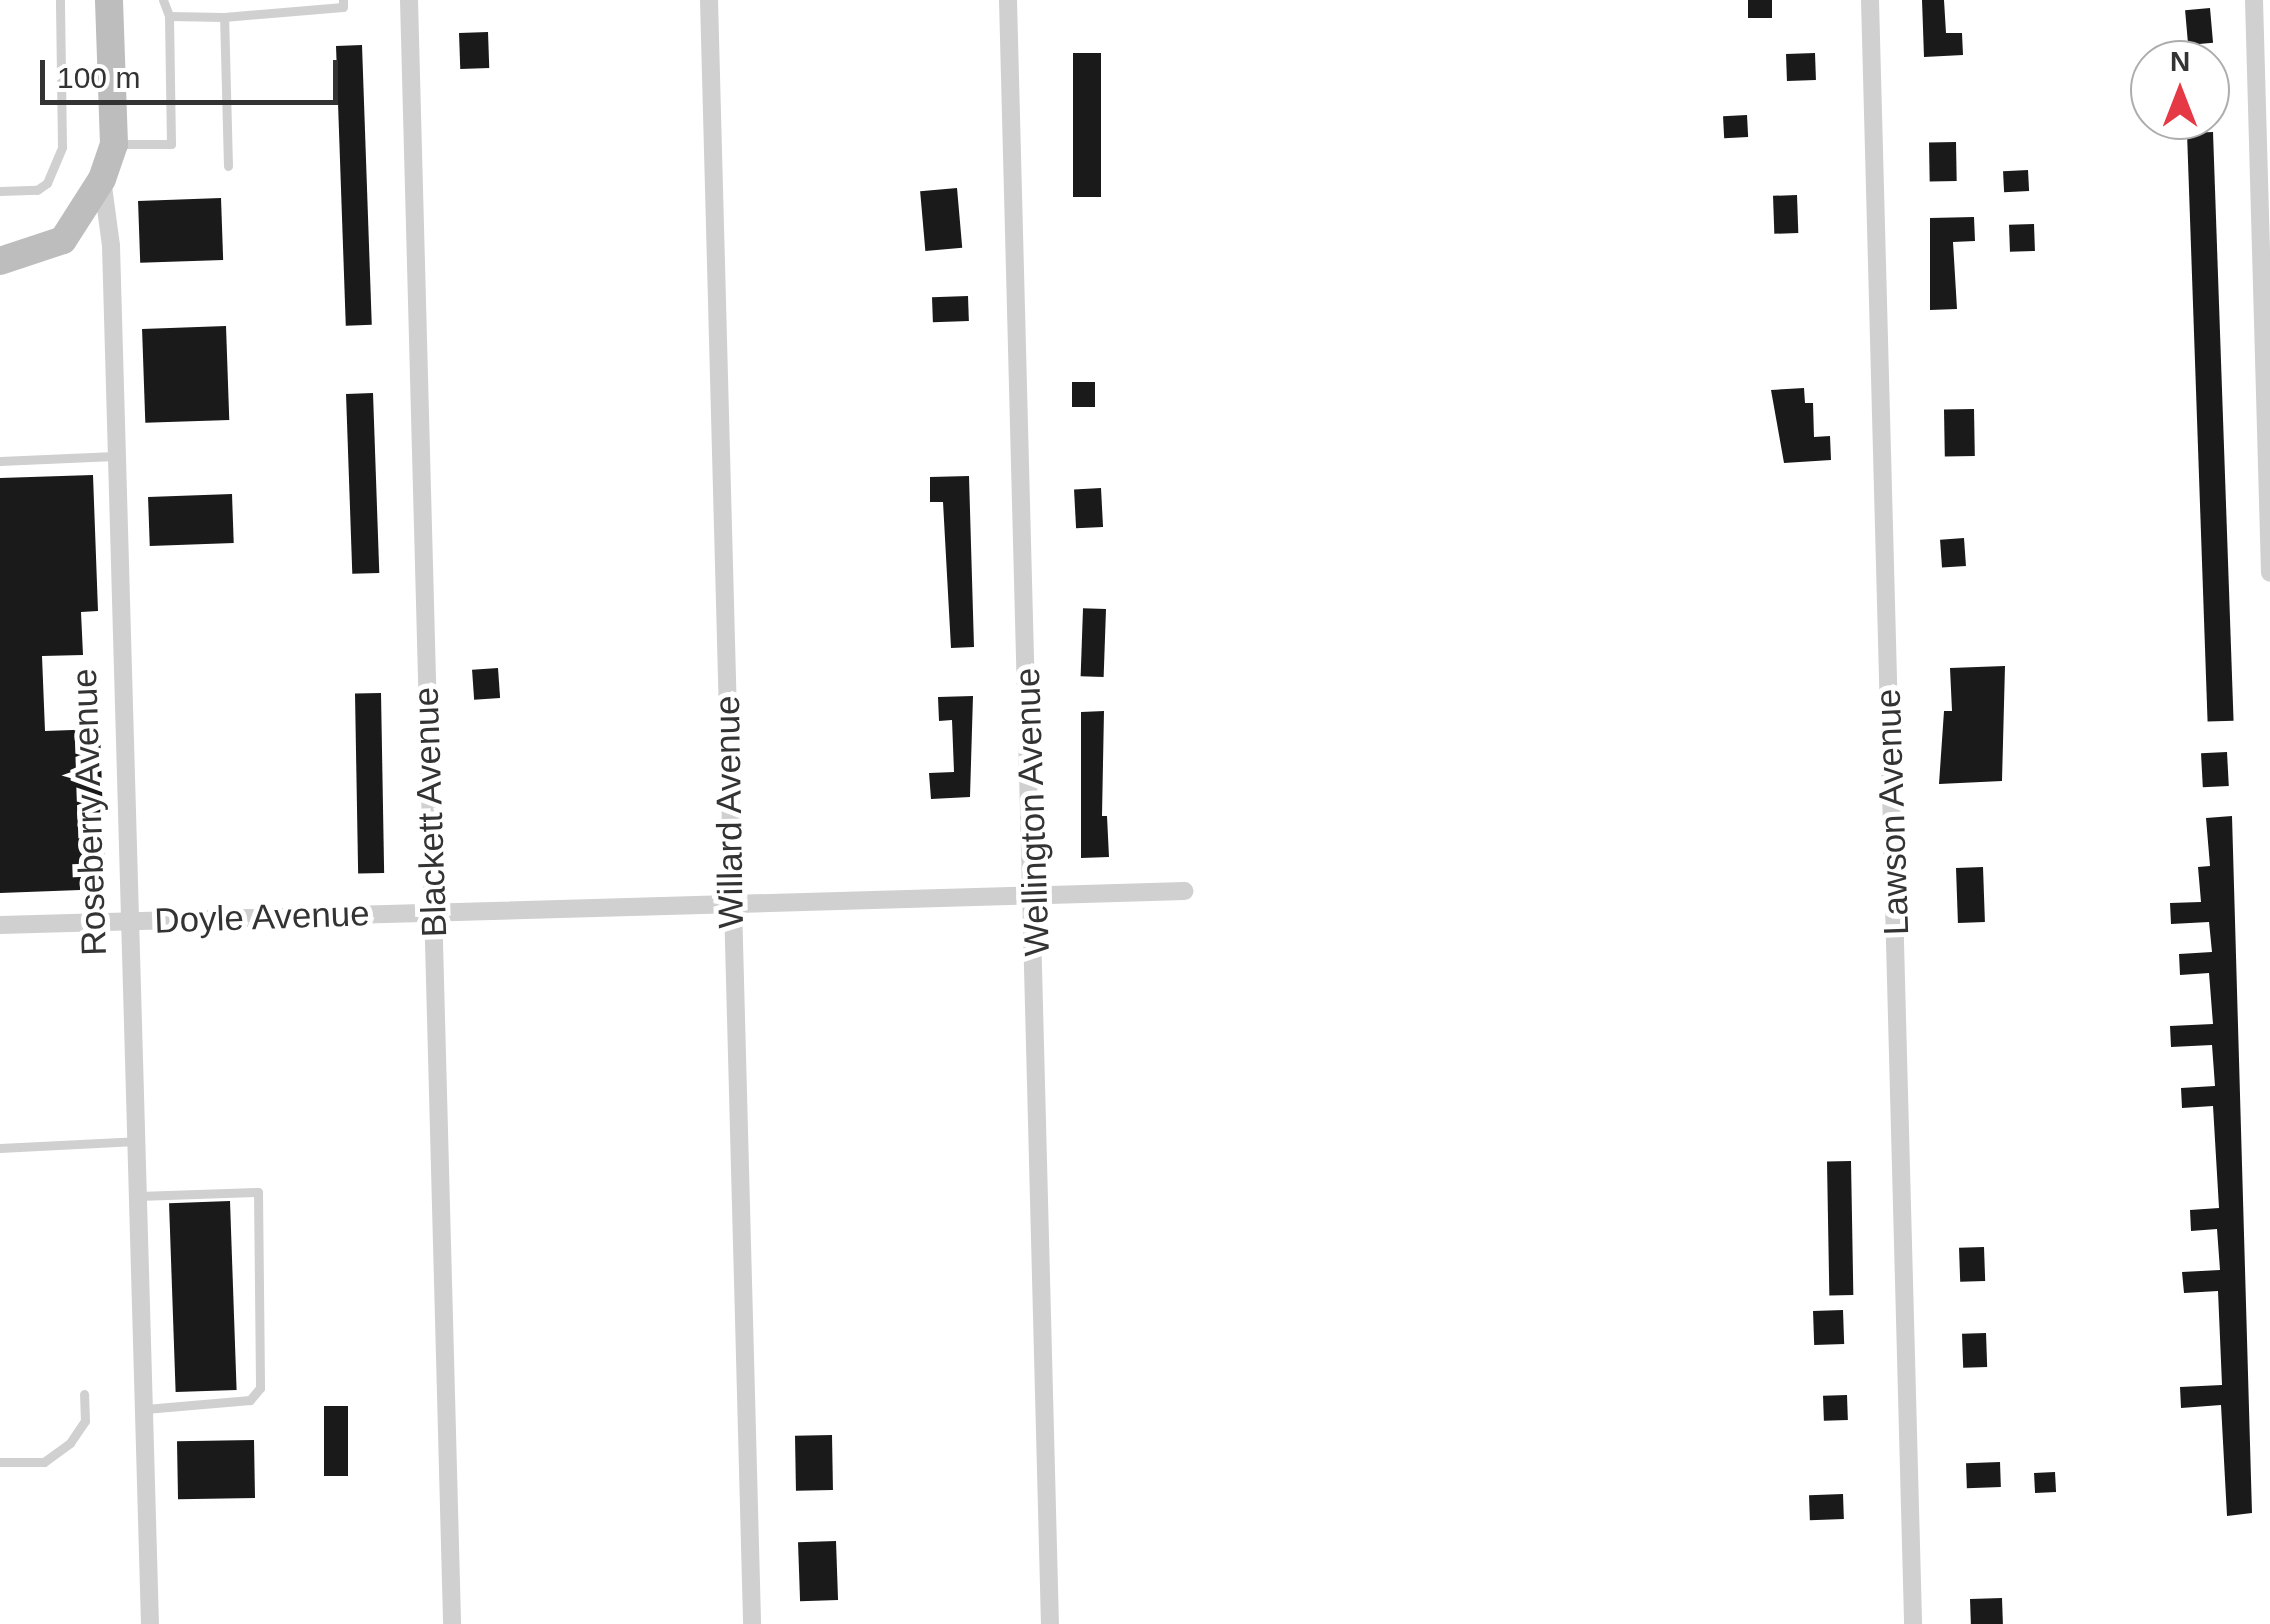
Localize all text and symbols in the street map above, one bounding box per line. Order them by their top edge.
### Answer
scale bar [45,40,342,102]
north arrow [2130,40,2230,140]
text: N [2170,46,2190,77]
text: 100 m [57,61,140,94]
street label: Wellington Avenue [1006,666,1058,958]
street label: Roseberry Avenue [63,667,115,957]
street label: Blackett Avenue [405,685,455,939]
street label: Lawson Avenue [1867,687,1917,937]
street label: Willard Avenue [706,694,752,930]
street label: Doyle Avenue [153,892,371,942]

